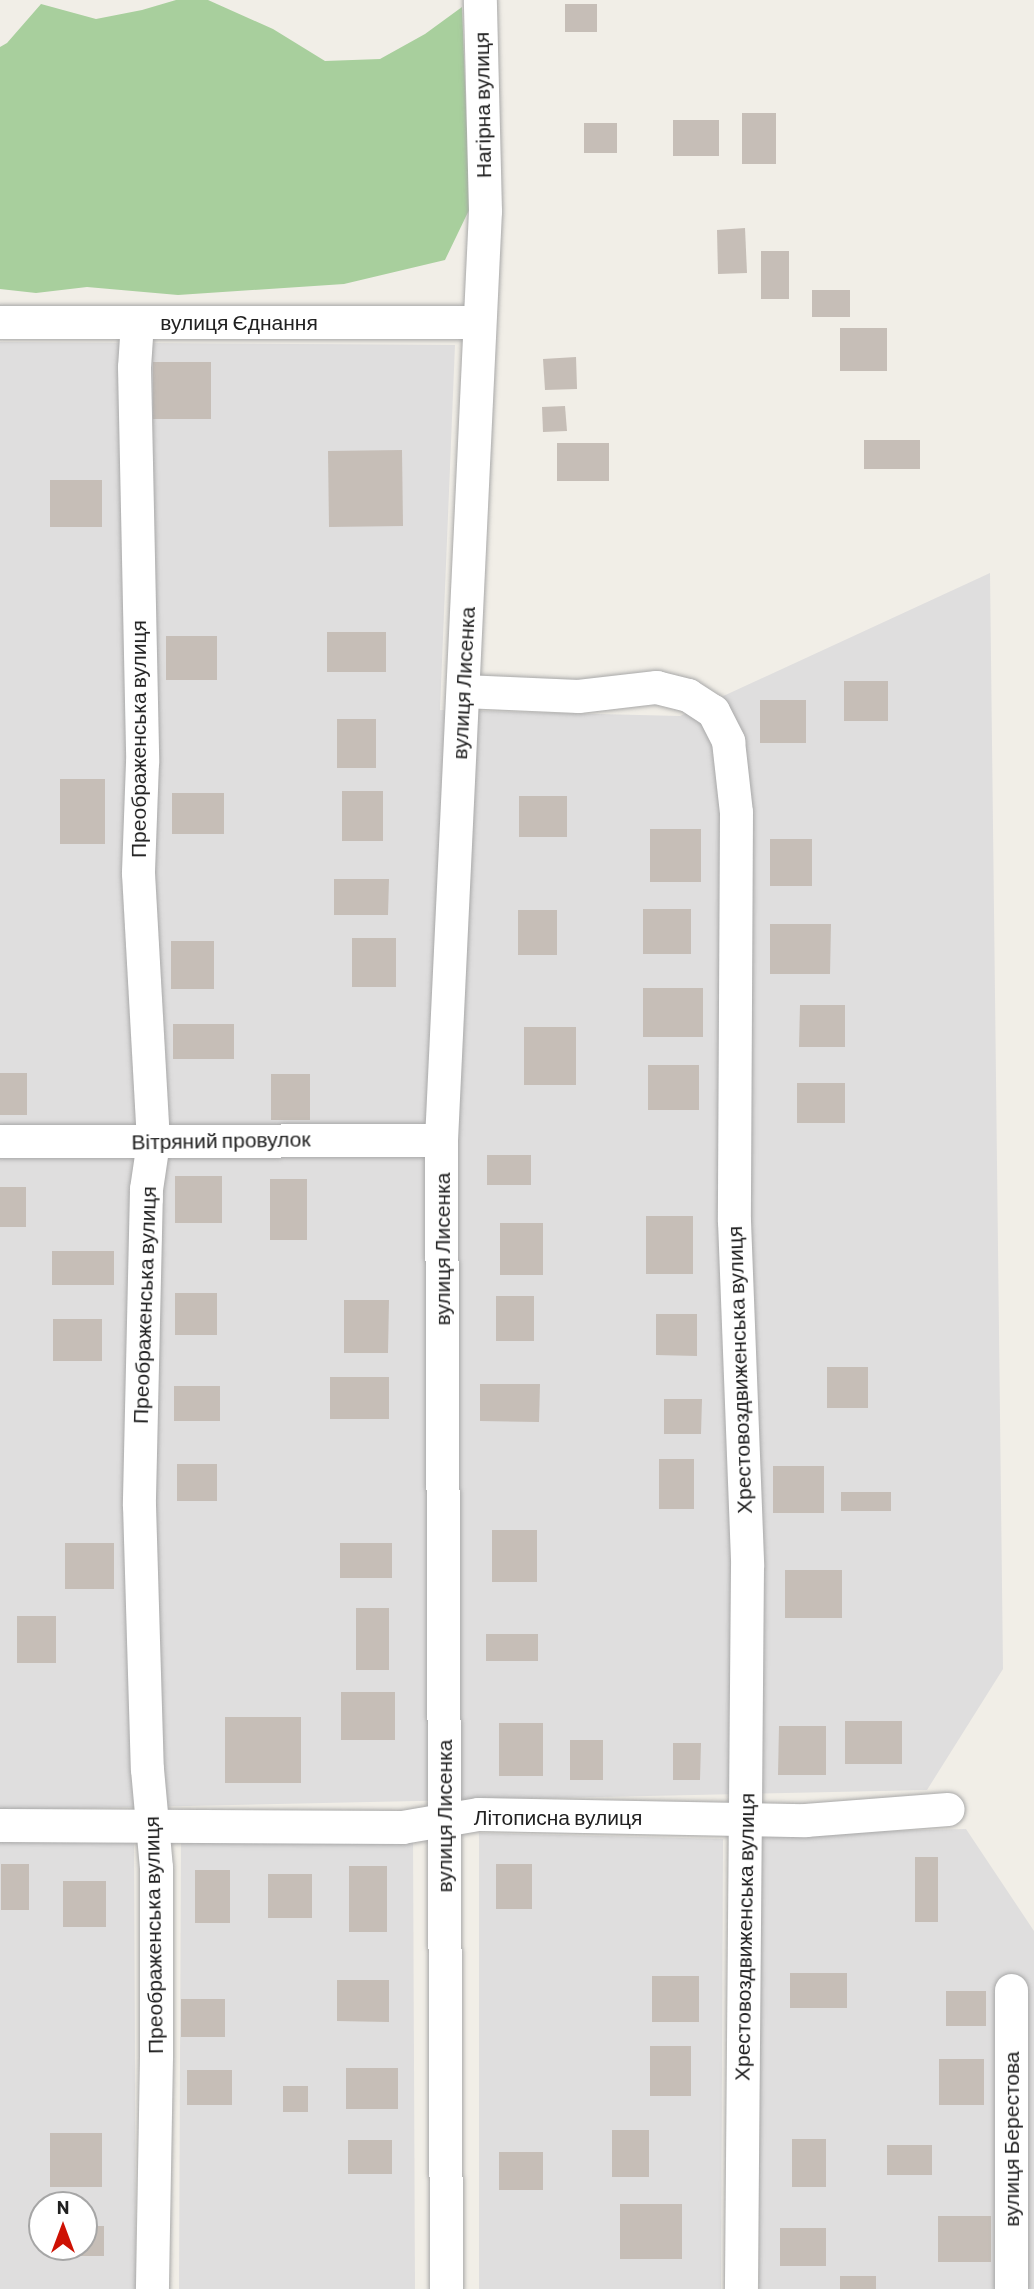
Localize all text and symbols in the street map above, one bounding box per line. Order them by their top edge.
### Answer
street label: Нагірна вулиця [468,32,496,178]
street label: вулиця Єднання [160,309,318,335]
street label: вулиця Лисенка [446,606,480,760]
street label: Преображенська вулиця [125,620,151,858]
street label: Вітряний провулок [131,1126,311,1154]
street label: вулиця Лисенка [429,1173,455,1325]
street label: Преображенська вулиця [127,1186,161,1424]
street label: Хрестовоздвиженська вулиця [721,1226,757,1514]
street label: вулиця Лисенка [431,1740,457,1892]
street label: Хрестовоздвиженська вулиця [729,1793,759,2081]
street label: Літописна вулиця [474,1804,642,1830]
street label: Преображенська вулиця [138,1816,168,2054]
street label: вулиця Берестова [998,2051,1024,2227]
north arrow [28,2191,98,2261]
text: N [57,2195,69,2218]

